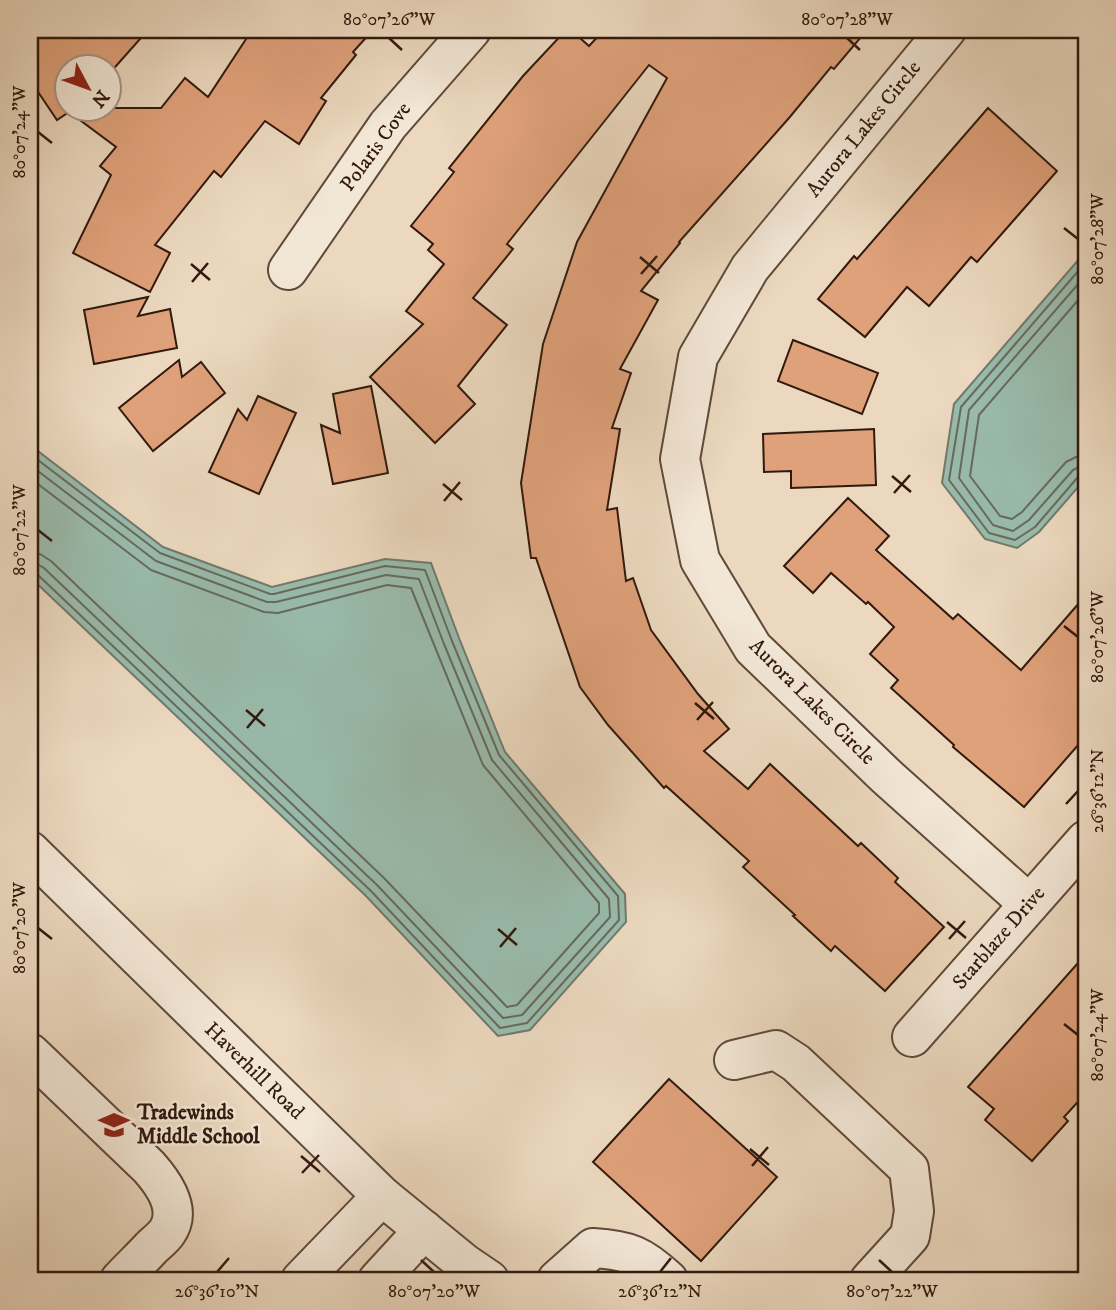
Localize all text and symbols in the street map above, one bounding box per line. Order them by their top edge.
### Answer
text: 80°07'26"W [343,9,435,31]
text: 80°07'28"W [801,9,893,31]
north arrow [52,52,122,122]
street label: Aurora Lakes Circle [801,55,927,203]
text: 80°07'24"W [9,85,31,178]
text: N [86,85,113,112]
street label: Polaris Cove [335,97,417,197]
text: 80°07'28"W [1087,193,1109,285]
text: 80°07'22"W [9,484,31,576]
text: 80°07'26"W [1087,591,1109,683]
street label: Aurora Lakes Circle [743,633,881,771]
text: 26°36'12"N [1087,749,1109,833]
text: 80°07'20"W [9,881,31,974]
street label: Starblaze Drive [947,881,1051,995]
text: 80°07'24"W [1087,988,1109,1081]
street label: Haverhill Road [199,1017,310,1126]
place label: Tradewinds Middle School [136,1100,260,1150]
school or university icon: Tradewinds Middle School [97,1108,131,1142]
text: 26°36'10"N [175,1281,260,1303]
text: 80°07'20"W [388,1281,481,1303]
text: 26°36'12"N [618,1281,702,1303]
text: 80°07'22"W [846,1281,938,1303]

